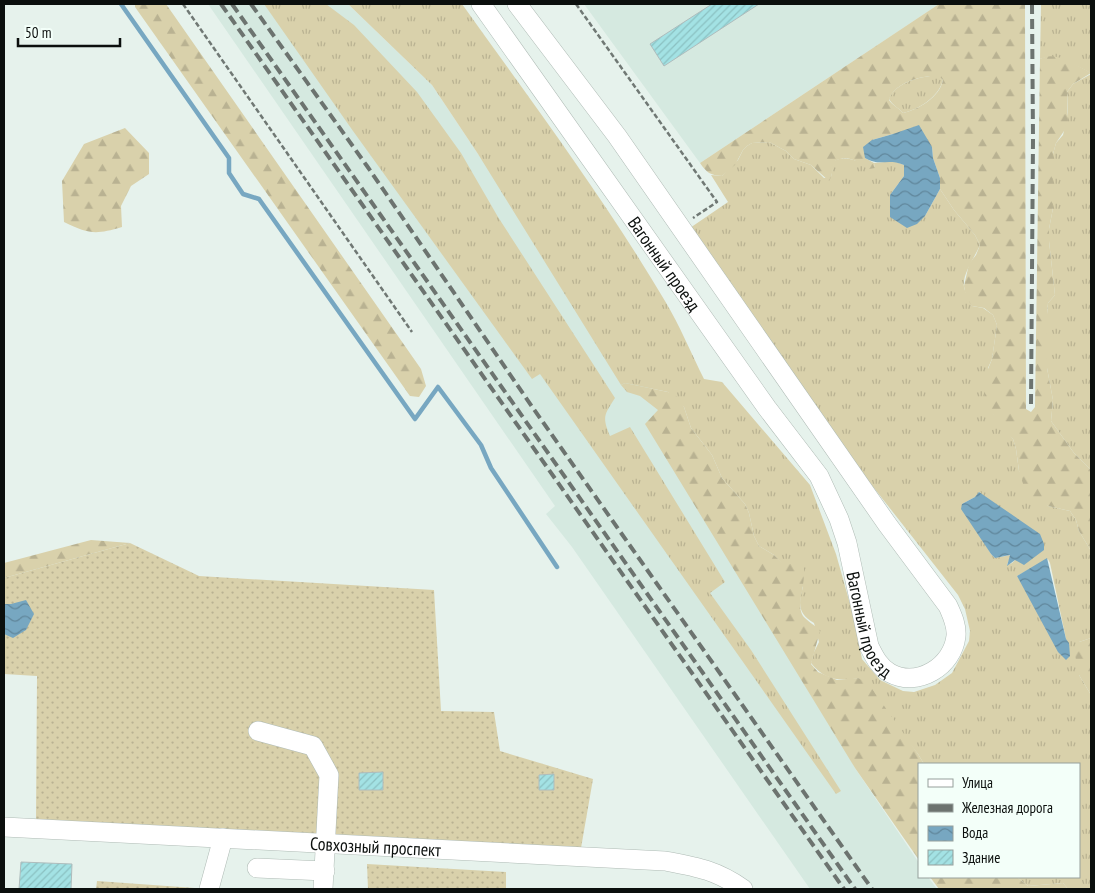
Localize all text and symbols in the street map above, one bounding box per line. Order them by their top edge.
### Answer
scale bar [18,15,120,47]
text: 50 m [25,23,51,42]
street label: Вагонный проезд [623,212,706,315]
street label: Вагонный проезд [842,569,897,683]
legend [918,763,1080,878]
text: Улица [962,773,993,792]
text: Железная дорога [961,798,1053,817]
text: Вода [962,823,988,842]
street label: Совхозный проспект [310,831,442,861]
text: Здание [962,848,1000,867]

